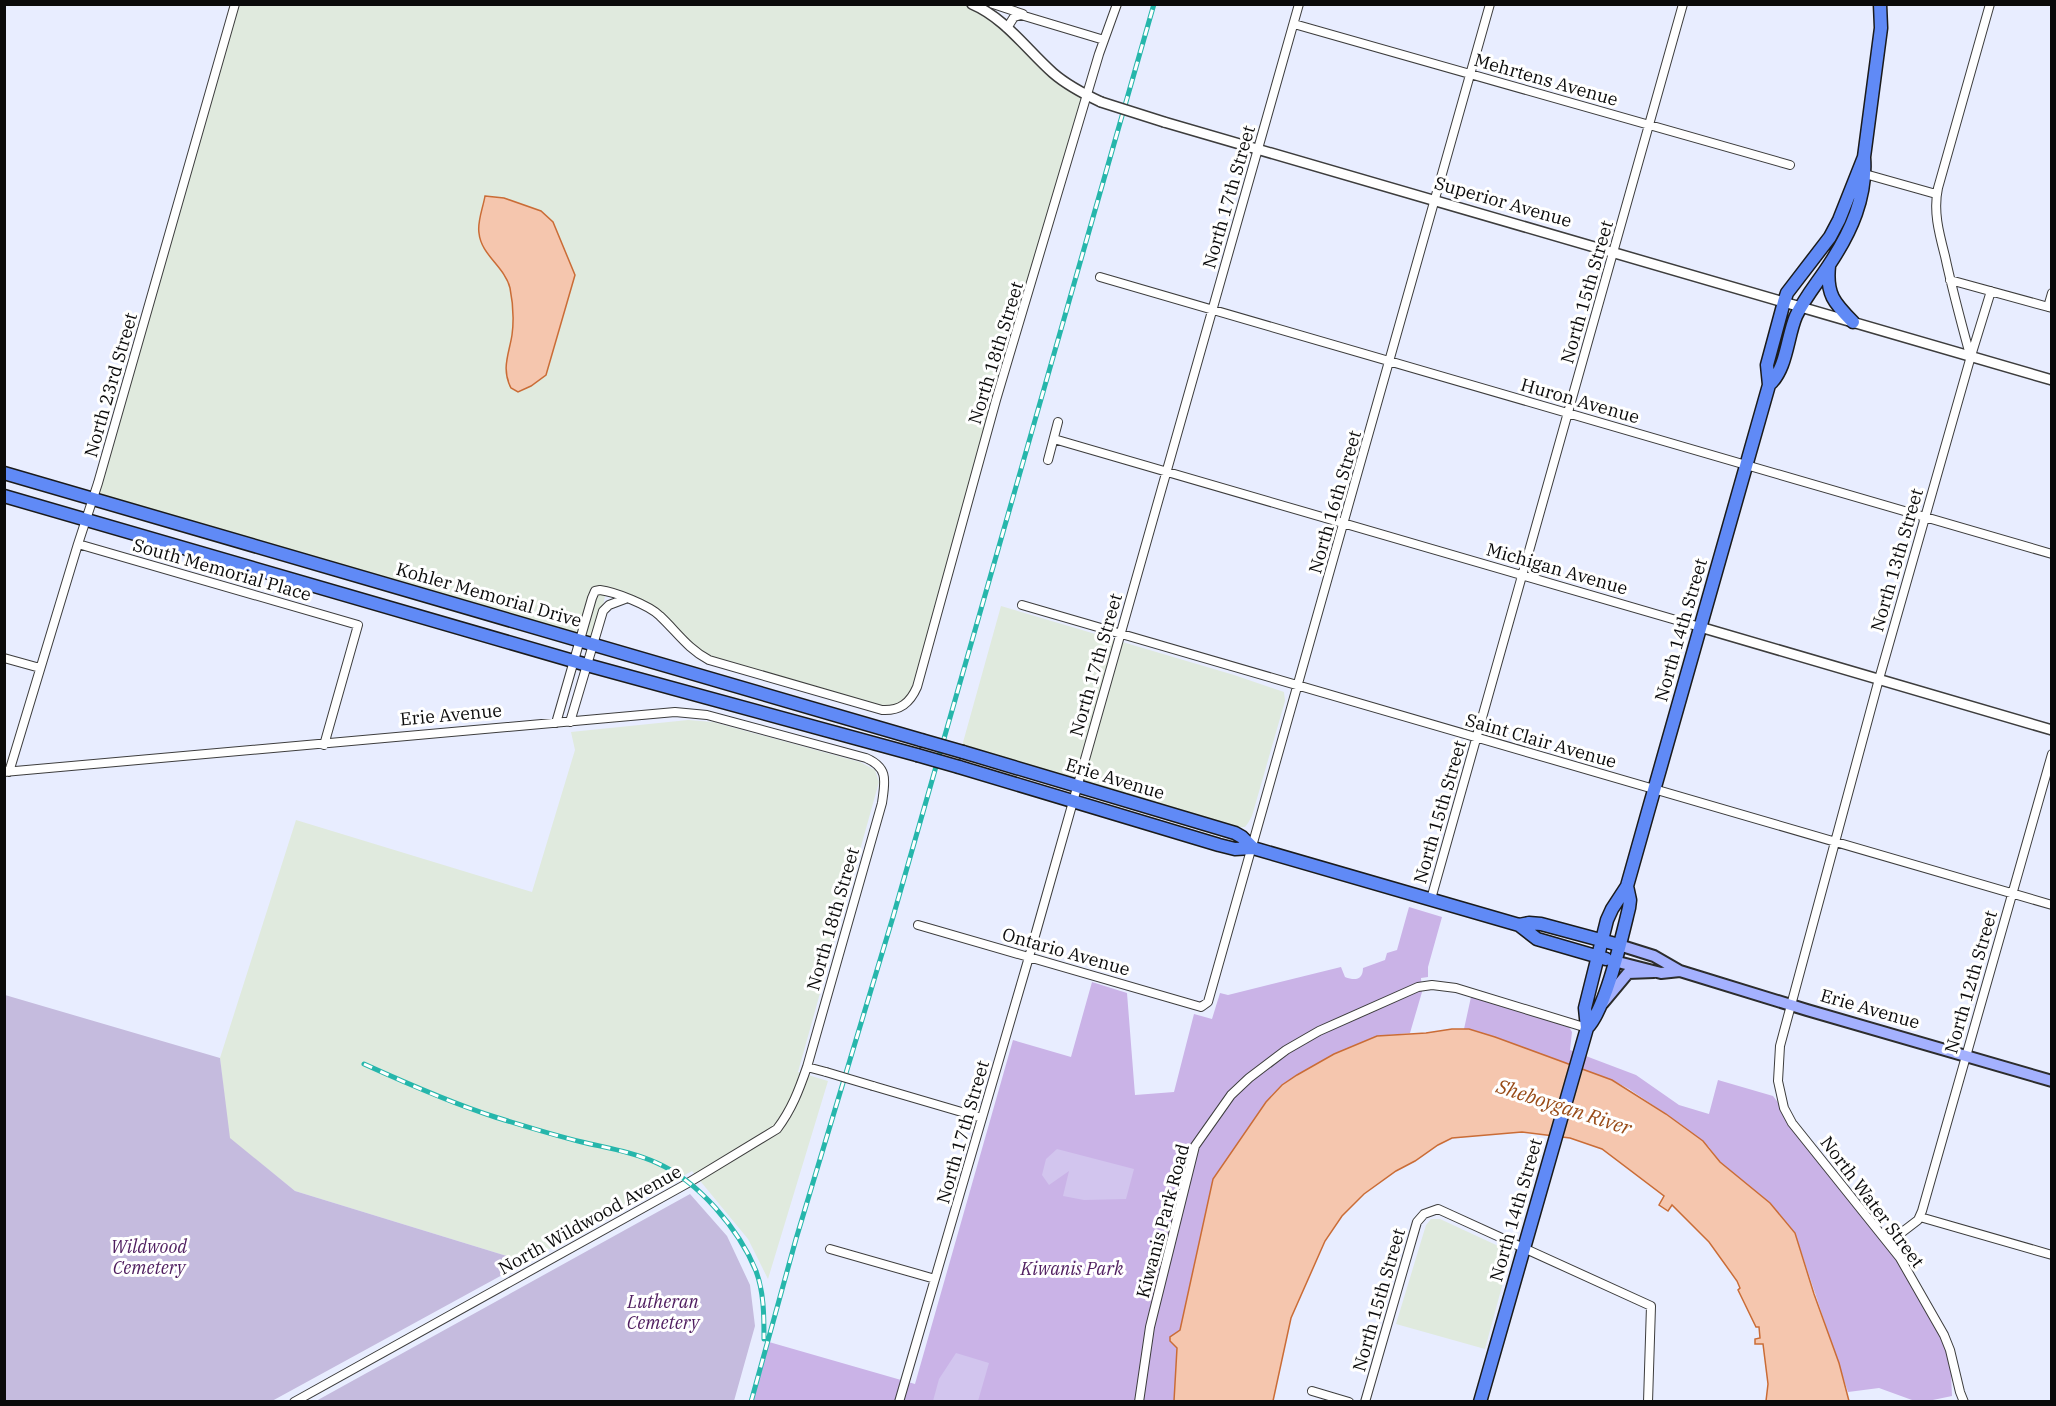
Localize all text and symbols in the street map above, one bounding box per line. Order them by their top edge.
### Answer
street label: Mehrtens Avenue [1472,48,1621,111]
street label: North 17th Street [1197,123,1260,271]
street label: Superior Avenue [1432,171,1574,232]
street label: North 15th Street [1555,218,1618,366]
street label: North 18th Street [963,279,1028,427]
street label: North 23rd Street [79,310,142,460]
street label: Huron Avenue [1518,373,1642,428]
street label: North 16th Street [1303,428,1366,576]
street label: North 13th Street [1865,486,1928,634]
street label: South Memorial Place [130,533,314,606]
street label: Michigan Avenue [1484,537,1631,600]
street label: North 14th Street [1649,556,1712,704]
street label: Kohler Memorial Drive [394,557,585,632]
street label: North 17th Street [1064,591,1127,739]
street label: Erie Avenue [399,699,503,730]
street label: Saint Clair Avenue [1463,708,1619,773]
street label: North 15th Street [1408,738,1471,886]
street label: Erie Avenue [1063,753,1167,804]
street label: North 18th Street [801,845,864,993]
street label: North 12th Street [1939,908,2002,1056]
street label: Ontario Avenue [1000,922,1133,981]
street label: Erie Avenue [1818,983,1922,1034]
street label: North 17th Street [931,1058,994,1206]
water label: Sheboygan River [1492,1072,1636,1141]
street label: North Water Street [1815,1131,1929,1272]
street label: North 14th Street [1484,1136,1547,1284]
street label: Kiwanis Park Road [1131,1141,1194,1300]
street label: North Wildwood Avenue [494,1160,685,1280]
street label: North 15th Street [1347,1226,1410,1374]
park label: Wildwood Cemetery [111,1235,187,1279]
park label: Kiwanis Park [1019,1257,1124,1280]
park label: Lutheran Cemetery [626,1290,701,1334]

